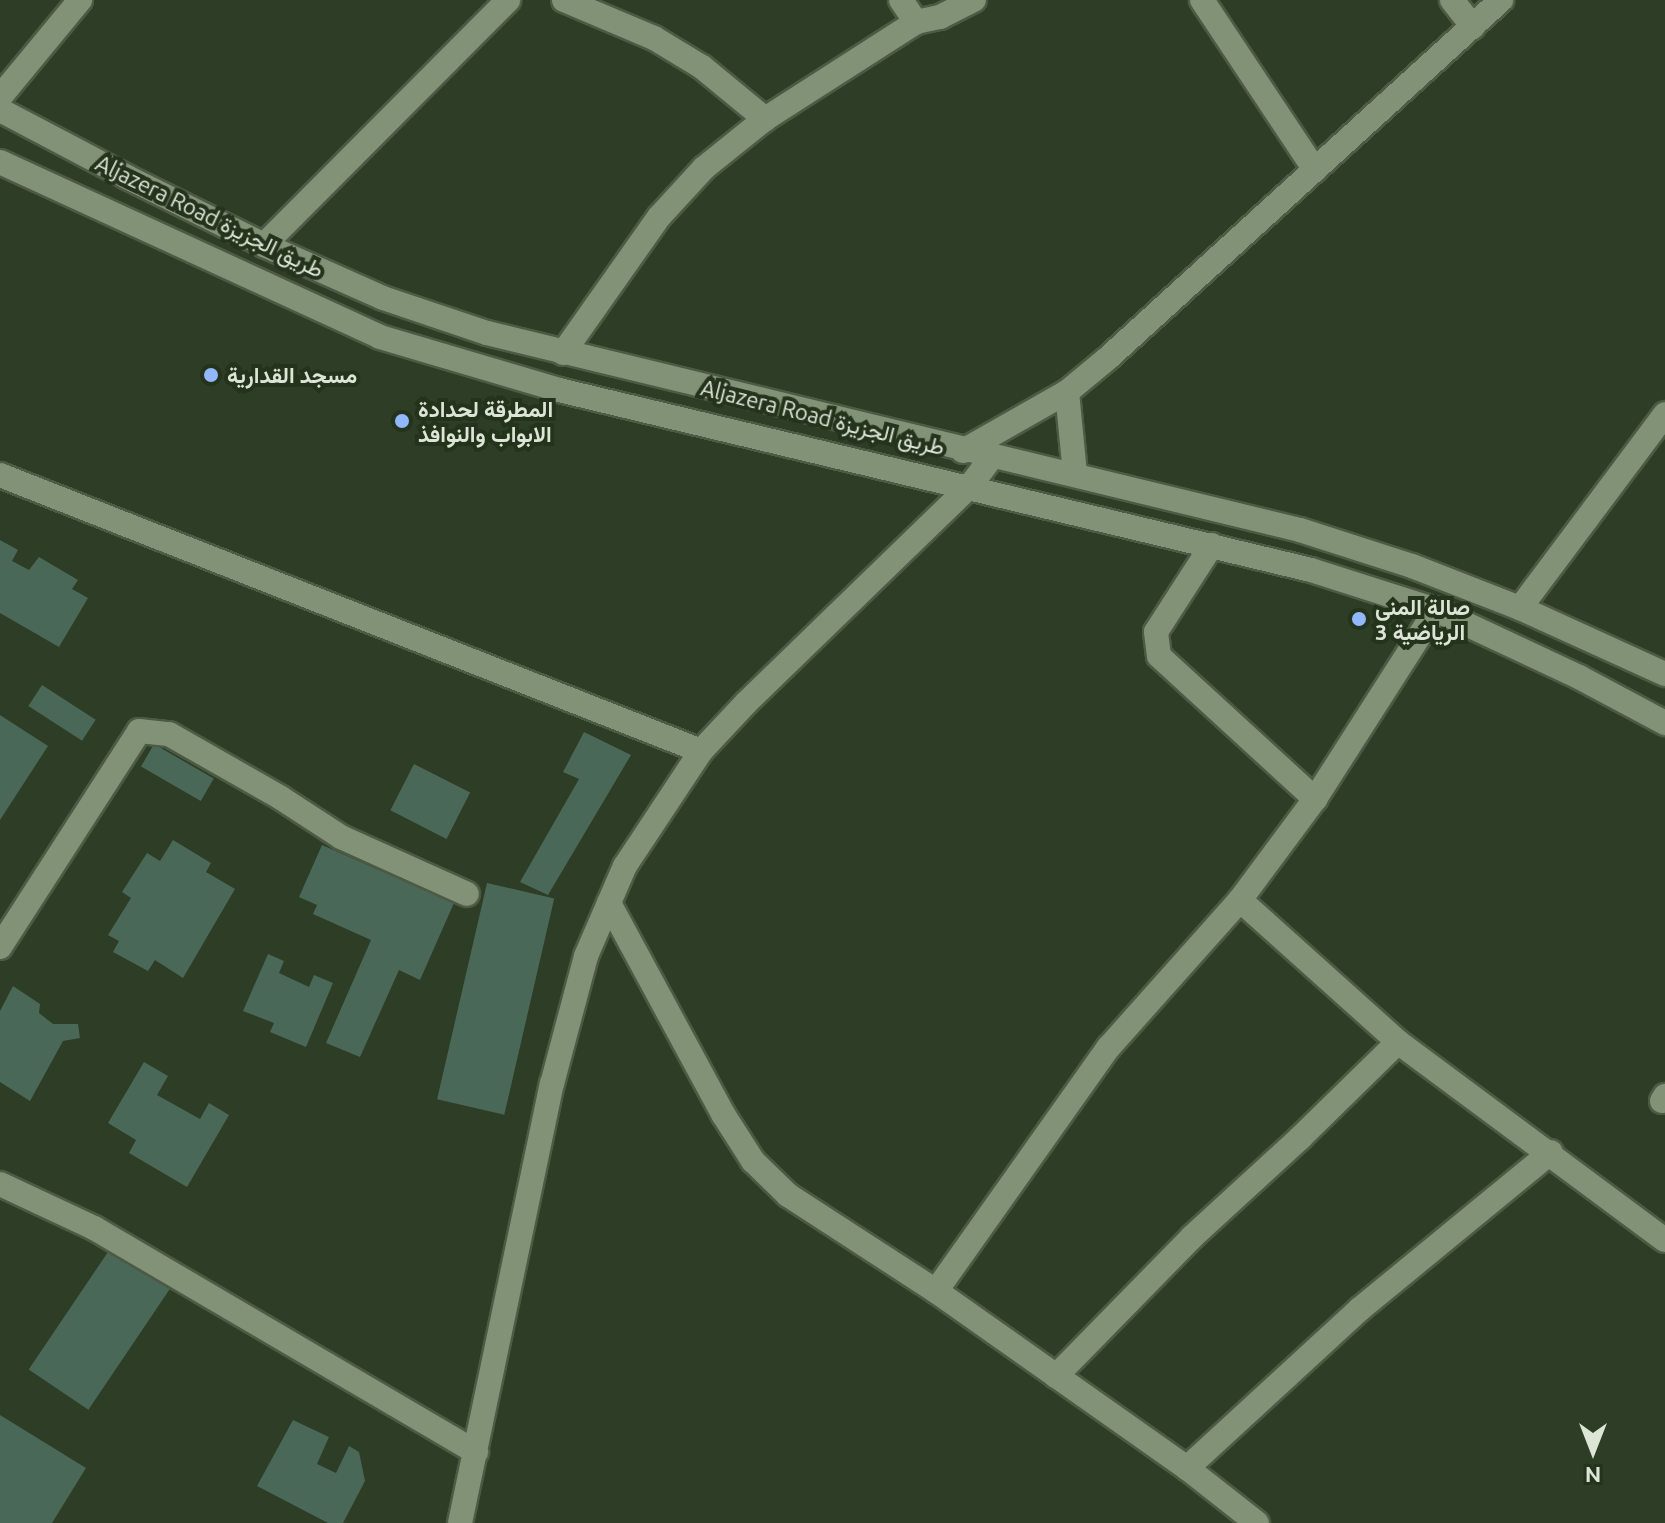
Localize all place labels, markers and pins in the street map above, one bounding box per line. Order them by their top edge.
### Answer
place label: مسجد القدارية [227,362,357,388]
marker: مسجد القدارية [202,366,220,384]
place label: المطرقة لحدادة الابواب والنوافذ [418,395,553,446]
marker: المطرقة لحدادة الابواب والنوافذ [393,412,411,430]
place label: صالة المنى الرياضية 3 [1375,593,1470,644]
marker: صالة المنى الرياضية 3 [1350,610,1368,628]

